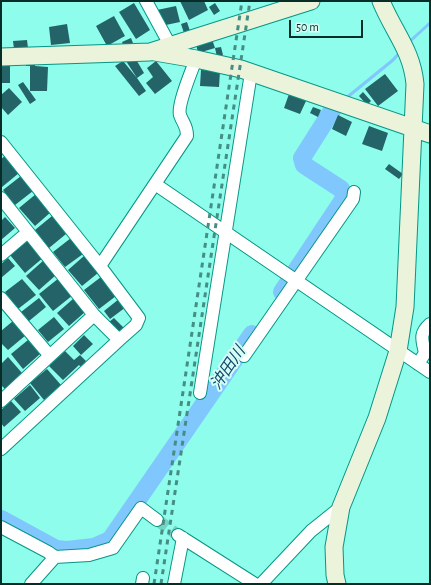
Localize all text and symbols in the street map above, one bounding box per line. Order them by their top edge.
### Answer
scale bar [291,12,365,38]
text: 50 m [296,21,319,33]
water label: 沖田川 [207,343,249,393]

